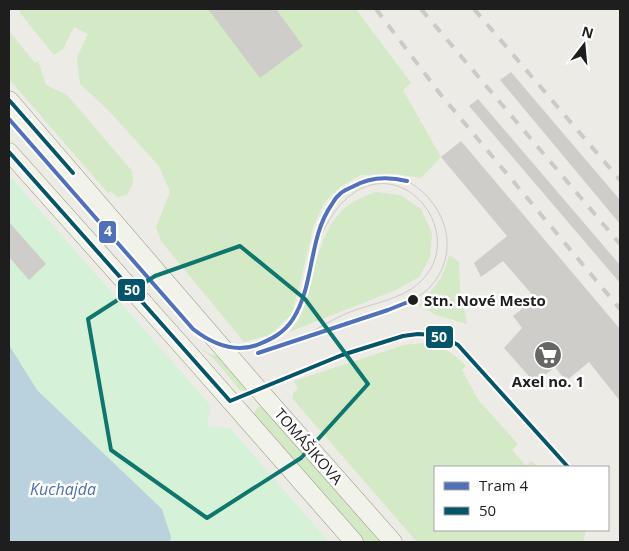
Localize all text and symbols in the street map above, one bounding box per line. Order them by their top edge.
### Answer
north arrow [559,20,609,70]
text: N [580,21,596,43]
line badge: 4 [98,220,117,244]
text: 4 [104,221,112,240]
line badge: 50 [117,278,146,302]
text: 50 [124,280,140,299]
place label: Stn. Nové Mesto [424,290,546,310]
marker: Stn. Nové Mesto [406,293,420,307]
line badge: 50 [425,325,454,349]
text: 50 [431,327,447,346]
supermarket icon: Axel no. 1 [533,340,563,370]
place label: Axel no. 1 [512,371,584,391]
street label: TOMÁŠIKOVA [270,404,348,489]
legend [434,466,609,531]
text: Tram 4 [479,475,529,495]
water label: Kuchajda [30,478,96,500]
text: 50 [479,500,496,520]

